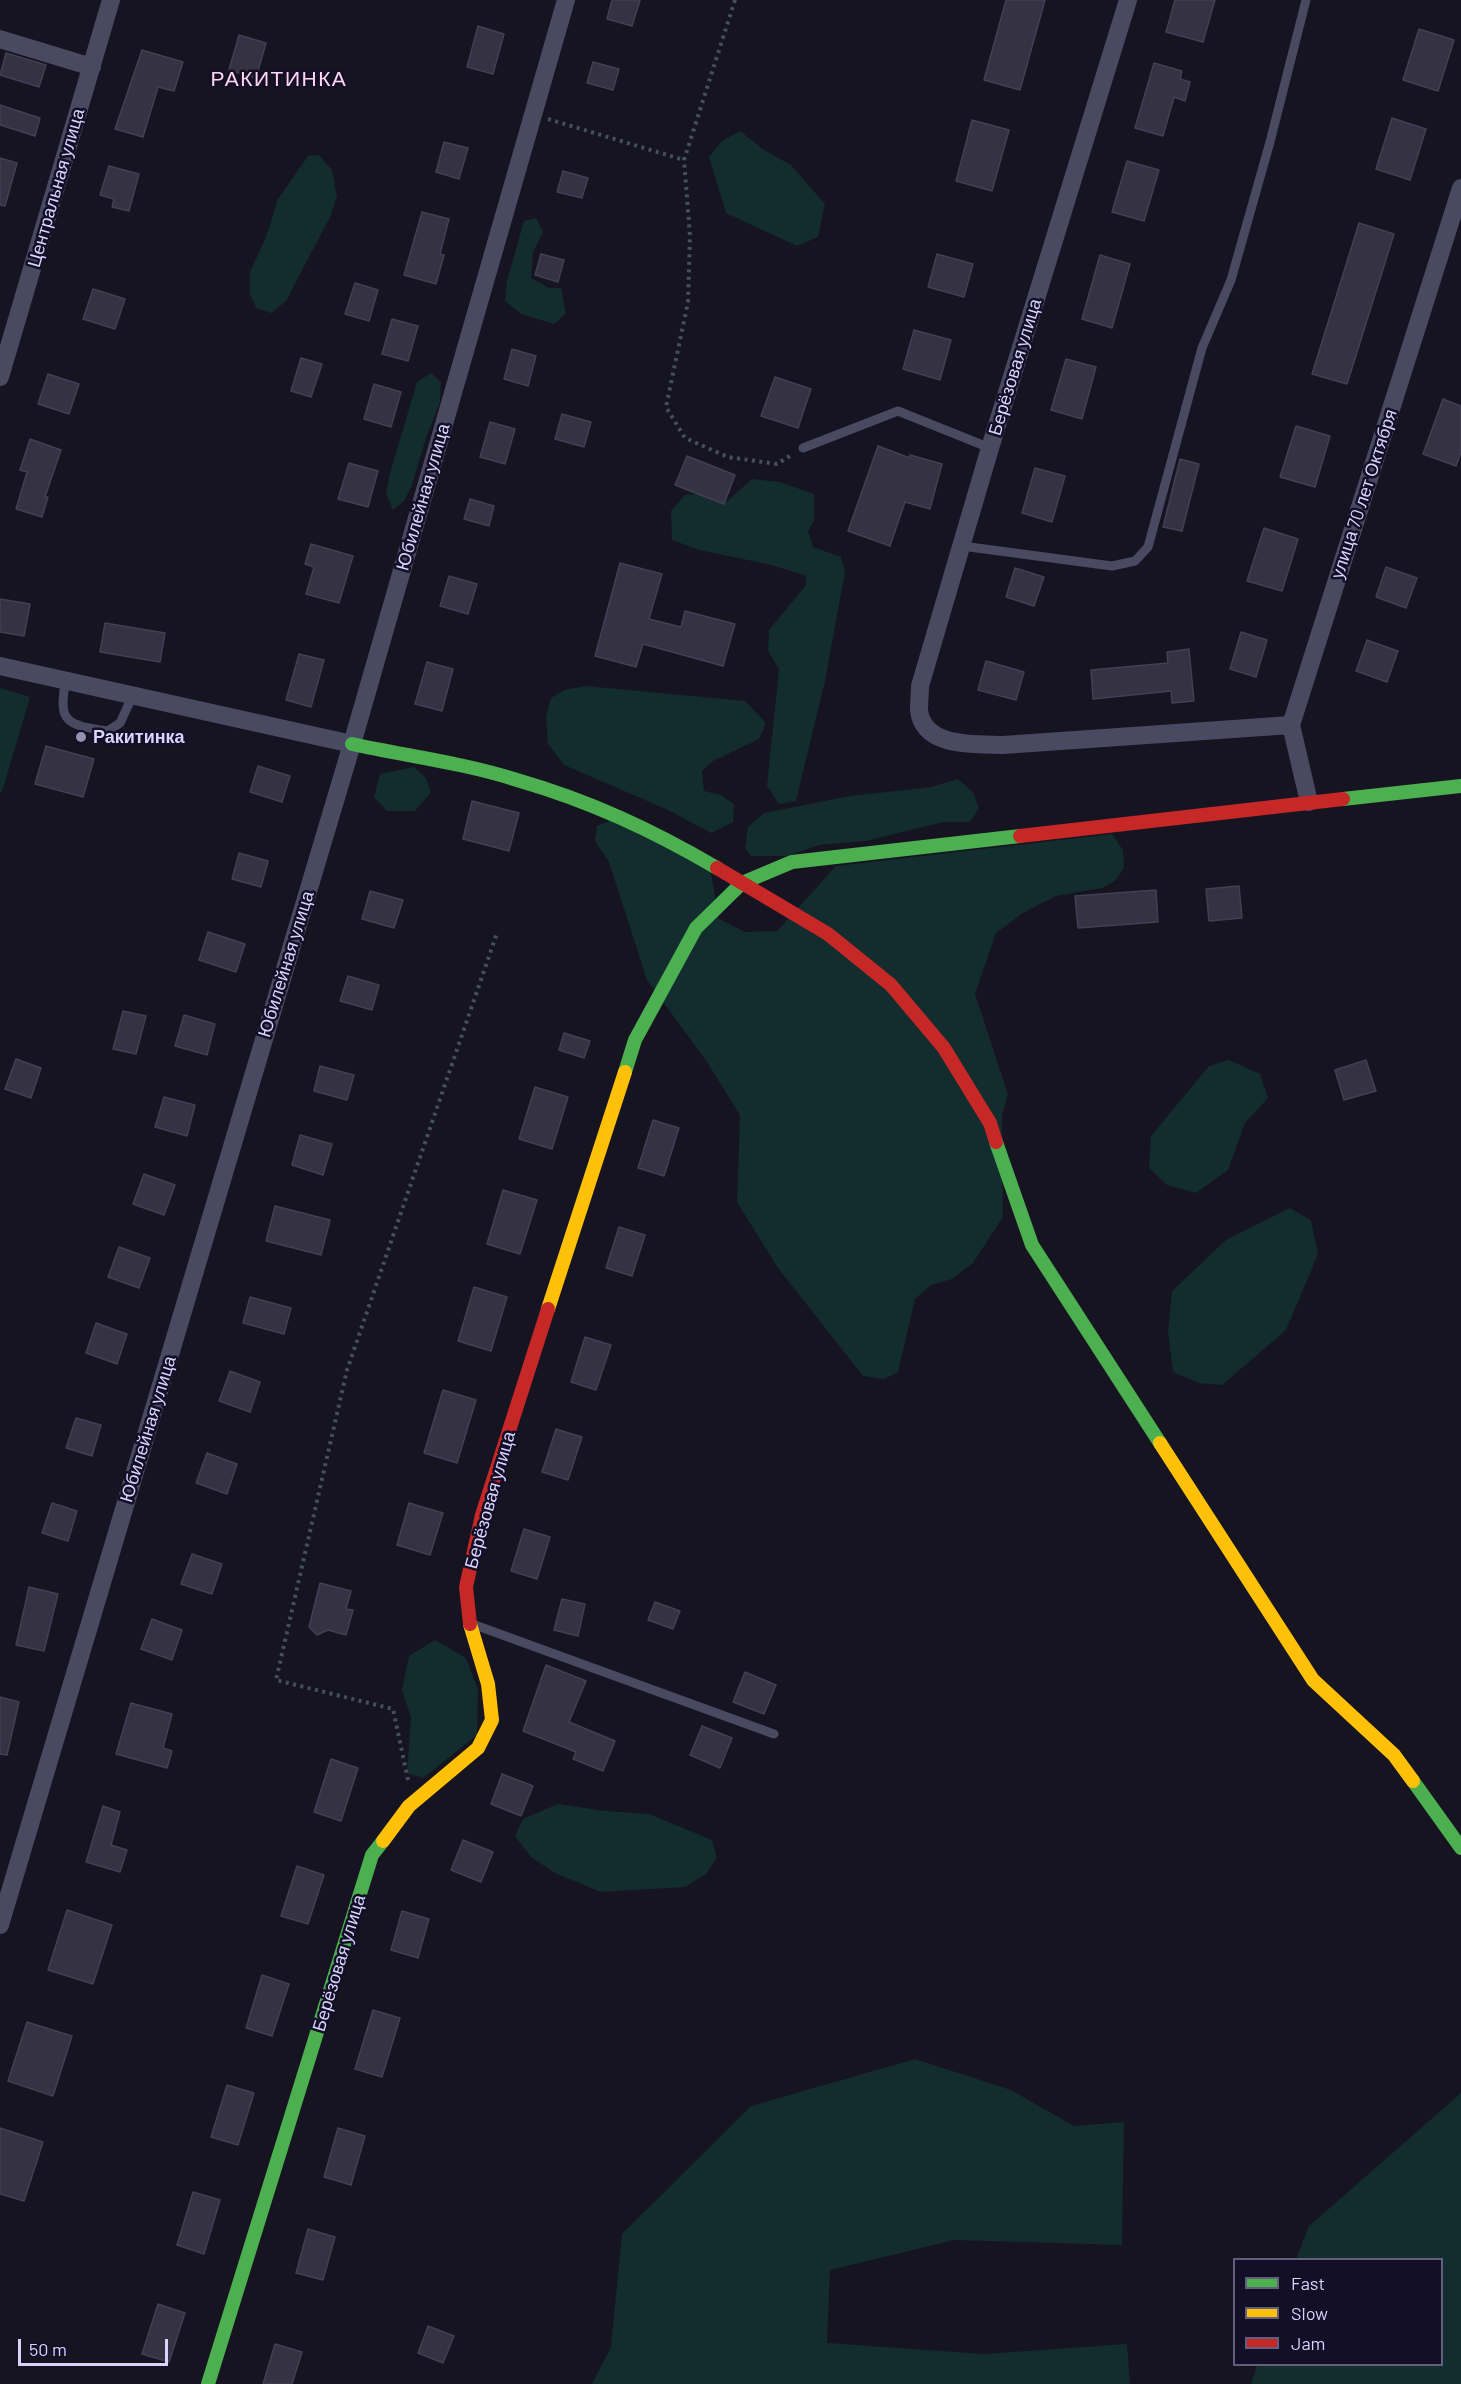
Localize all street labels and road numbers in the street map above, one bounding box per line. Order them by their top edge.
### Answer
street label: Центральная улица [23,106,89,270]
street label: Берёзовая улица [984,296,1046,438]
street label: улица 70 лет Октября [1326,406,1402,582]
street label: Юбилейная улица [392,421,454,573]
street label: Юбилейная улица [253,888,319,1040]
street label: Юбилейная улица [115,1353,181,1505]
street label: Берёзовая улица [460,1429,520,1571]
street label: Берёзовая улица [308,1892,370,2034]

